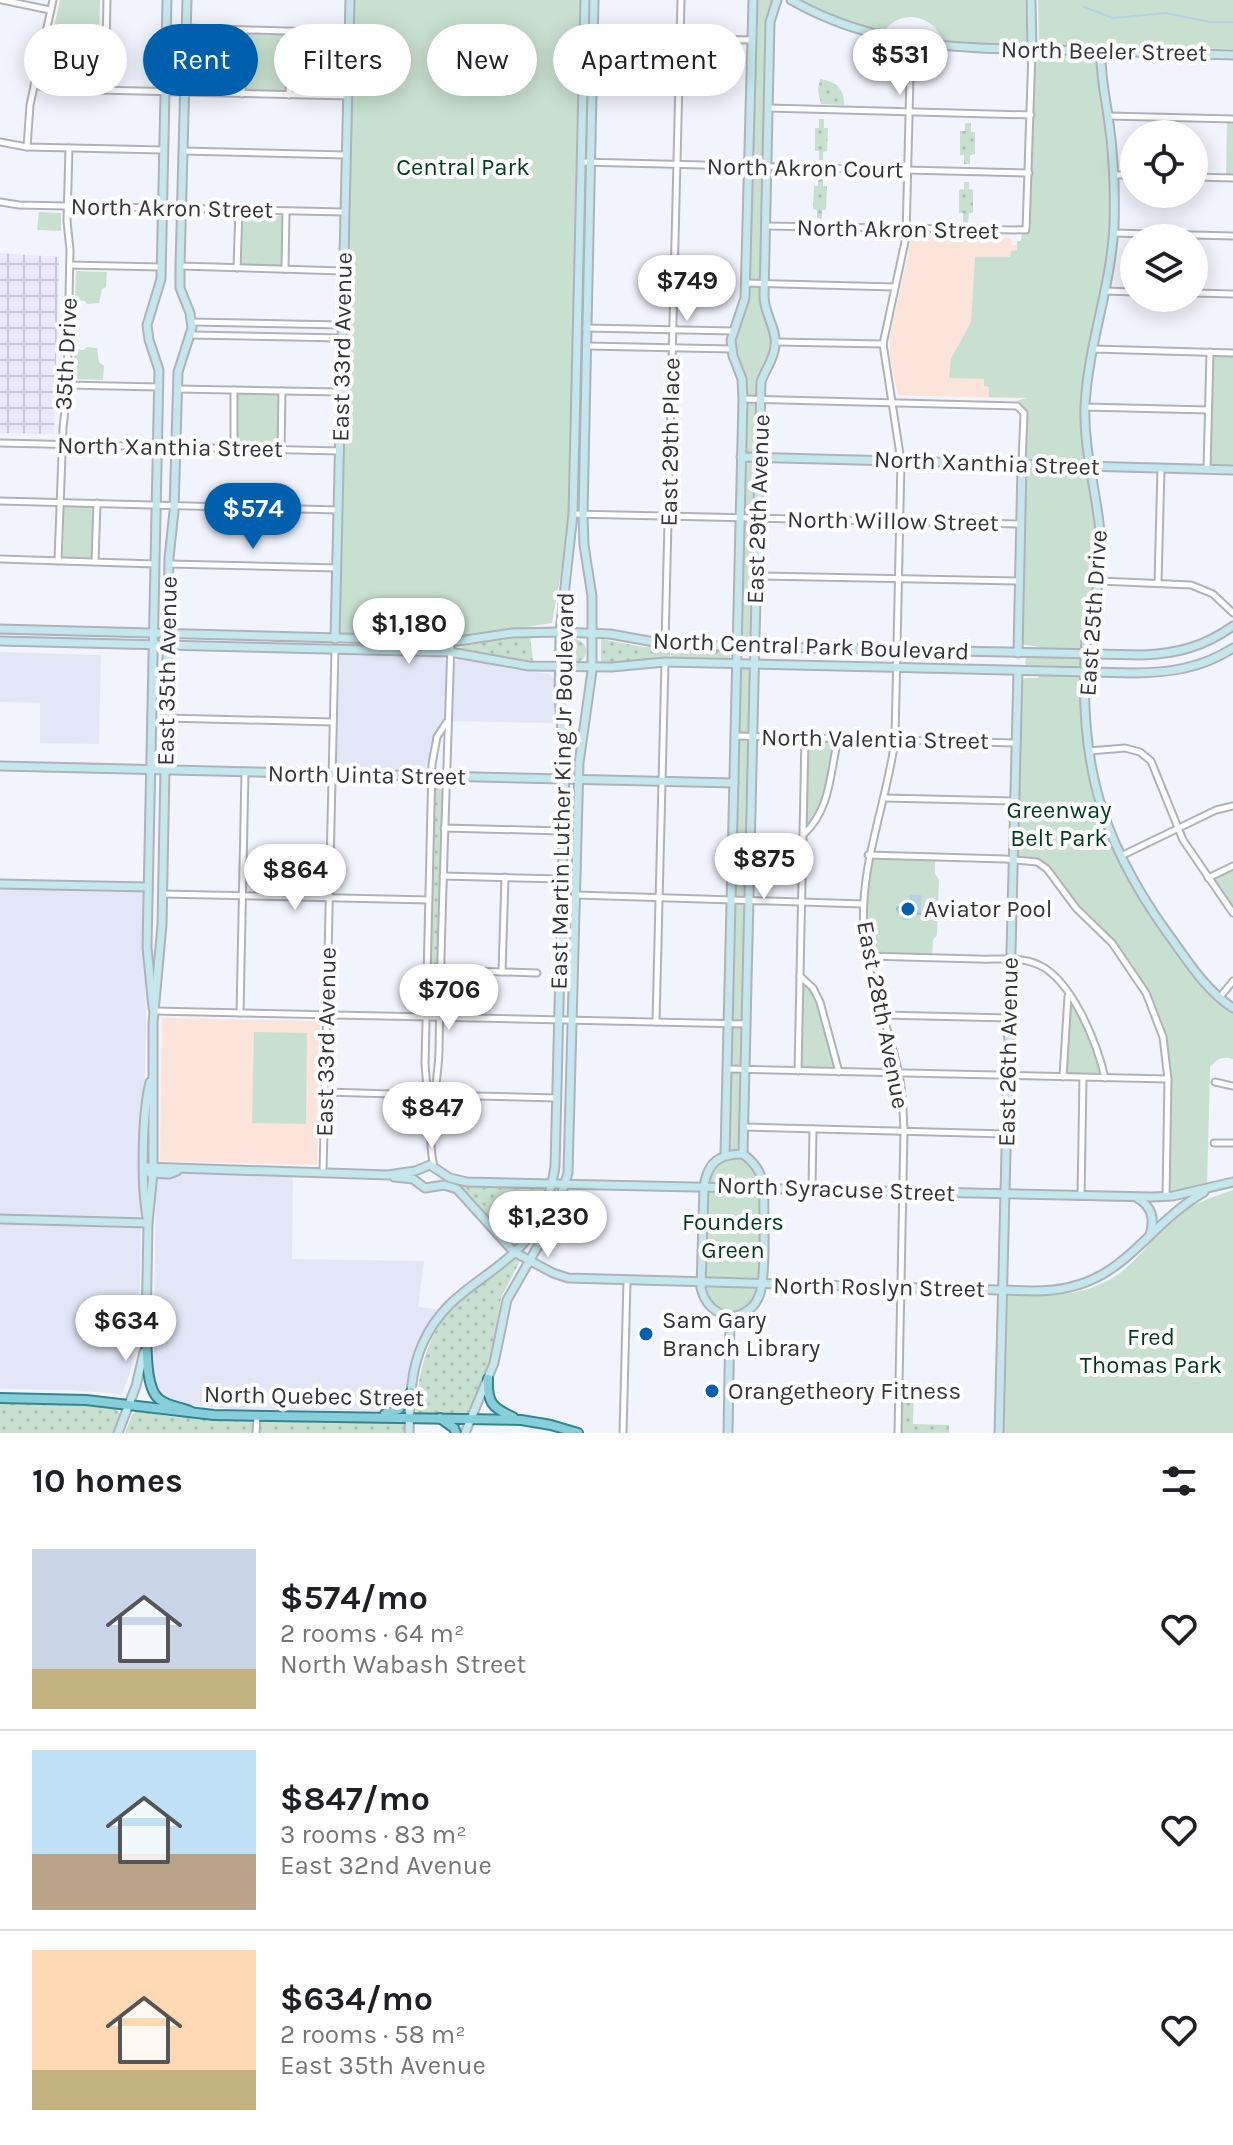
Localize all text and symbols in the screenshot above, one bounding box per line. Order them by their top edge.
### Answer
chip: Buy [24,24,127,96]
chip: Rent [143,24,258,96]
chip: Filters [274,24,411,96]
chip: New [427,24,537,96]
chip: Apartment [553,24,745,96]
pin: $531 [853,29,947,97]
street label: North Beeler Street [1001,35,1207,67]
text: $531 [871,39,929,70]
map controls [1120,120,1208,312]
button: locate [1120,120,1208,208]
street label: North Akron Court [706,152,904,184]
park label: Central Park [396,153,530,181]
street label: North Akron Street [70,192,274,224]
street label: North Akron Street [796,213,1000,245]
button: layers [1120,224,1208,312]
street label: East 33rd Avenue [326,252,358,442]
pin: $749 [640,255,734,323]
text: $749 [656,265,718,296]
street label: 35th Drive [49,297,83,411]
street label: East 29th Place [655,357,685,527]
street label: East 29th Avenue [741,414,775,604]
street label: North Xanthia Street [57,431,283,463]
street label: North Xanthia Street [874,445,1100,481]
pin: $574 [206,483,300,551]
text: $574 [222,493,284,524]
street label: North Willow Street [787,505,999,537]
street label: East 25th Drive [1073,529,1113,697]
street label: East 35th Avenue [151,576,183,766]
street label: East Martin Luther King Jr Boulevard [545,592,579,990]
pin: $1,180 [344,598,474,666]
text: $1,180 [371,608,447,639]
street label: North Central Park Boulevard [652,626,970,666]
street label: North Valentia Street [761,723,989,755]
street label: North Uinta Street [267,759,467,791]
park label: Greenway Belt Park [1006,796,1112,852]
pin: $875 [717,833,811,901]
text: $875 [733,843,795,874]
pin: $864 [248,844,342,912]
text: $864 [262,854,328,885]
place label: Aviator Pool [924,895,1052,923]
marker: Aviator Pool [899,900,917,918]
street label: East 28th Avenue [851,919,915,1111]
street label: East 33rd Avenue [310,947,342,1137]
street label: East 26th Avenue [992,957,1024,1147]
pin: $706 [402,964,496,1032]
text: $706 [417,974,481,1005]
pin: $847 [385,1082,479,1150]
text: $847 [400,1092,464,1123]
street label: North Syracuse Street [716,1171,956,1207]
pin: $1,230 [483,1191,613,1259]
text: $1,230 [507,1201,589,1232]
park label: Founders Green [682,1208,784,1264]
street label: North Roslyn Street [773,1271,985,1303]
pin: $634 [79,1295,173,1363]
text: $634 [93,1305,159,1336]
place label: Sam Gary Branch Library [662,1306,820,1362]
park label: Fred Thomas Park [1080,1323,1222,1379]
marker: Sam Gary Branch Library [637,1325,655,1343]
place label: Orangetheory Fitness [728,1377,961,1405]
street label: North Quebec Street [204,1380,424,1412]
marker: Orangetheory Fitness [703,1382,721,1400]
icon: filters [1157,1459,1201,1503]
text: 10 homes [32,1461,183,1501]
text: $574/mo [280,1578,428,1618]
icon: home [96,1581,192,1677]
icon: heart [1157,1607,1201,1651]
text: 2 rooms · 64 m² [280,1618,464,1649]
text: North Wabash Street [280,1649,526,1680]
text: $847/mo [280,1779,430,1819]
icon: home [96,1782,192,1878]
icon: heart [1157,1808,1201,1852]
text: 3 rooms · 83 m² [280,1819,467,1850]
text: East 32nd Avenue [280,1850,492,1881]
text: $634/mo [280,1979,433,2019]
icon: home [96,1982,192,2078]
icon: heart [1157,2008,1201,2052]
text: 2 rooms · 58 m² [280,2019,466,2050]
text: East 35th Avenue [280,2050,486,2081]

